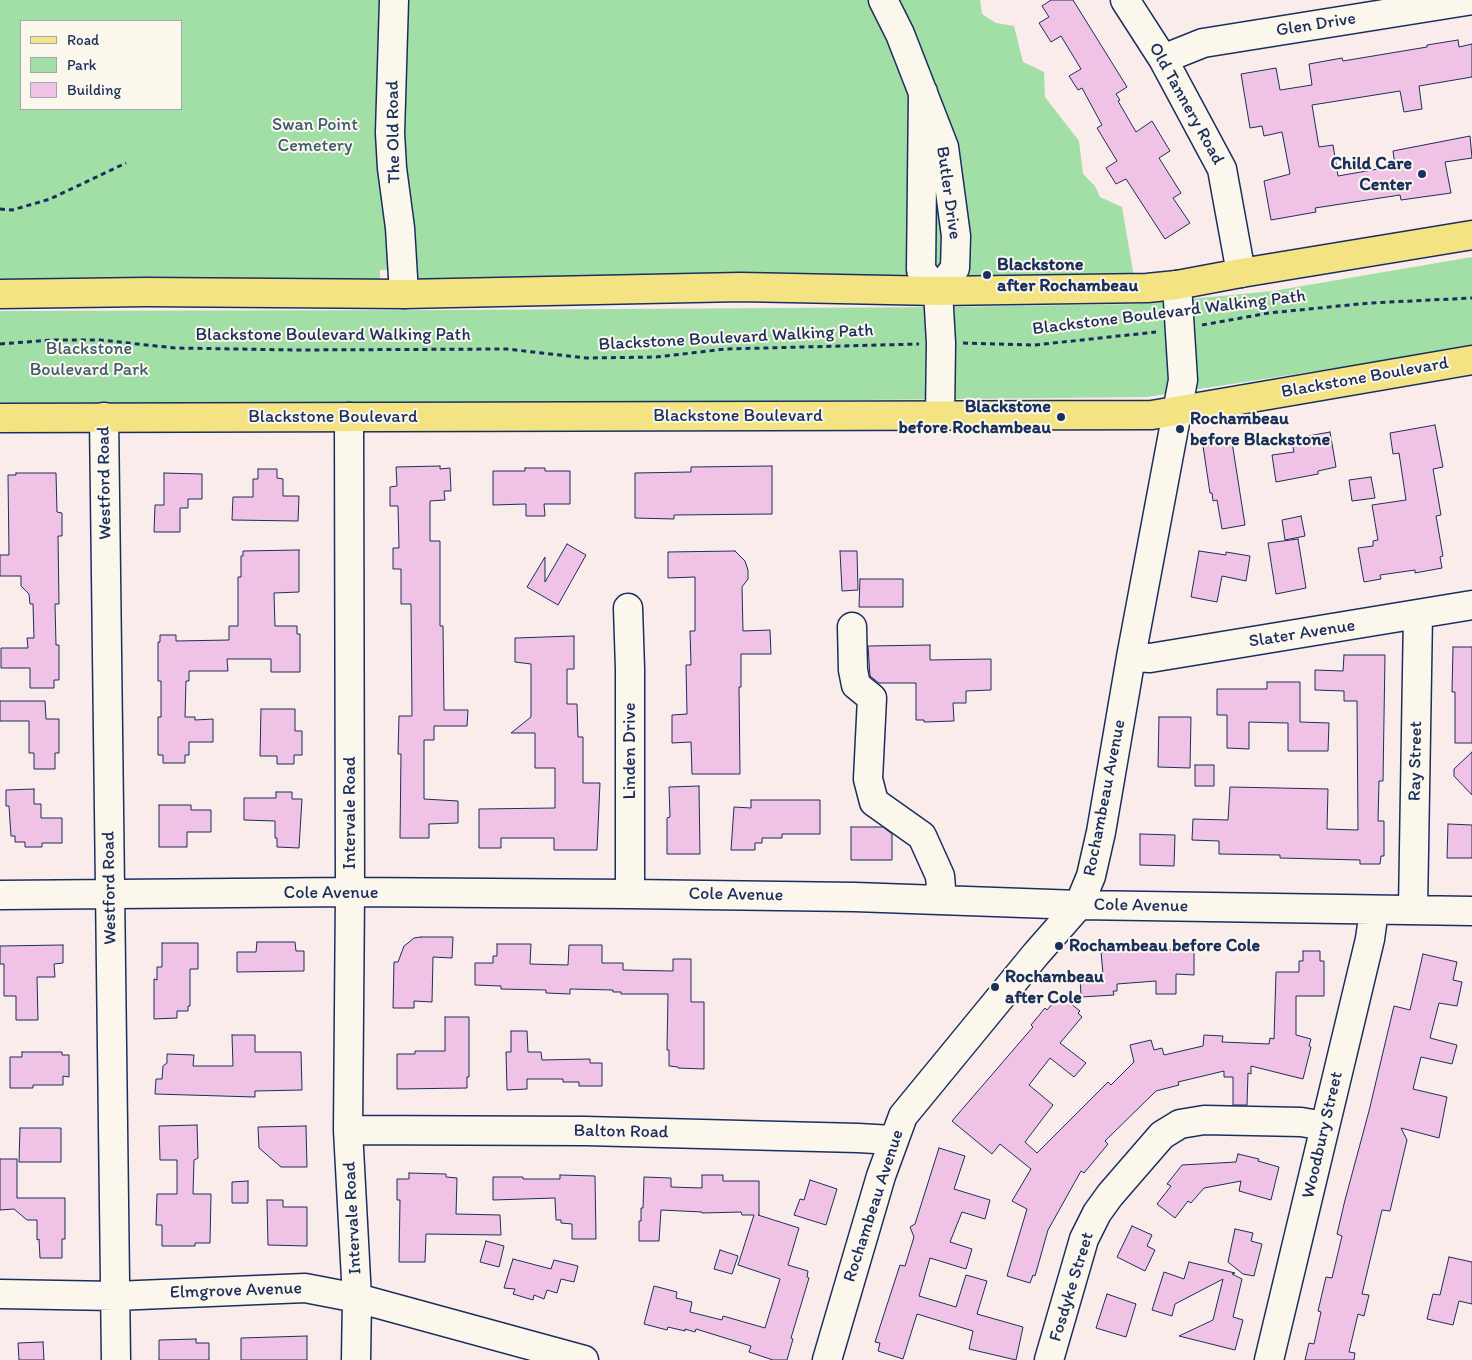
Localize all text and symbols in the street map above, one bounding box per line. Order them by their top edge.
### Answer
street label: Glen Drive [1275,8,1357,42]
legend [20,20,182,110]
text: Road [67,31,99,49]
street label: Old Tannery Road [1144,39,1228,169]
text: Park [67,56,97,74]
street label: The Old Road [382,80,406,184]
text: Building [67,81,121,99]
park label: Swan Point Cemetery [272,114,358,156]
street label: Butler Drive [931,145,965,241]
place label: Child Care Center [1331,153,1412,195]
marker: Child Care Center [1416,168,1428,180]
place label: Blackstone after Rochambeau [997,254,1138,296]
marker: Blackstone after Rochambeau [981,269,993,281]
street label: Blackstone Boulevard Walking Path [1031,286,1307,340]
street label: Blackstone Boulevard Walking Path [598,320,874,356]
street label: Blackstone Boulevard Walking Path [195,324,471,346]
park label: Blackstone Boulevard Park [30,338,148,380]
street label: Blackstone Boulevard [1280,353,1450,403]
place label: Blackstone before Rochambeau [898,396,1051,438]
street label: Blackstone Boulevard [653,405,823,427]
street label: Blackstone Boulevard [248,406,418,428]
place label: Rochambeau before Blackstone [1190,408,1330,450]
marker: Blackstone before Rochambeau [1055,411,1067,423]
marker: Rochambeau before Blackstone [1174,423,1186,435]
street label: Westford Road [93,426,117,540]
street label: Slater Avenue [1247,615,1357,653]
street label: Linden Drive [619,703,641,799]
street label: Rochambeau Avenue [1079,718,1131,878]
street label: Ray Street [1405,721,1427,801]
street label: Intervale Road [339,756,361,870]
street label: Westford Road [98,831,122,945]
street label: Cole Avenue [284,882,378,904]
street label: Cole Avenue [688,883,784,907]
street label: Cole Avenue [1093,894,1189,918]
place label: Rochambeau before Cole [1069,935,1260,957]
marker: Rochambeau before Cole [1053,940,1065,952]
place label: Rochambeau after Cole [1005,966,1104,1009]
marker: Rochambeau after Cole [989,981,1001,993]
street label: Woodbury Street [1298,1069,1348,1201]
street label: Balton Road [573,1120,669,1144]
street label: Rochambeau Avenue [839,1127,909,1285]
street label: Intervale Road [339,1161,367,1275]
street label: Fosdyke Street [1045,1230,1099,1344]
street label: Elmgrove Avenue [169,1278,303,1304]

